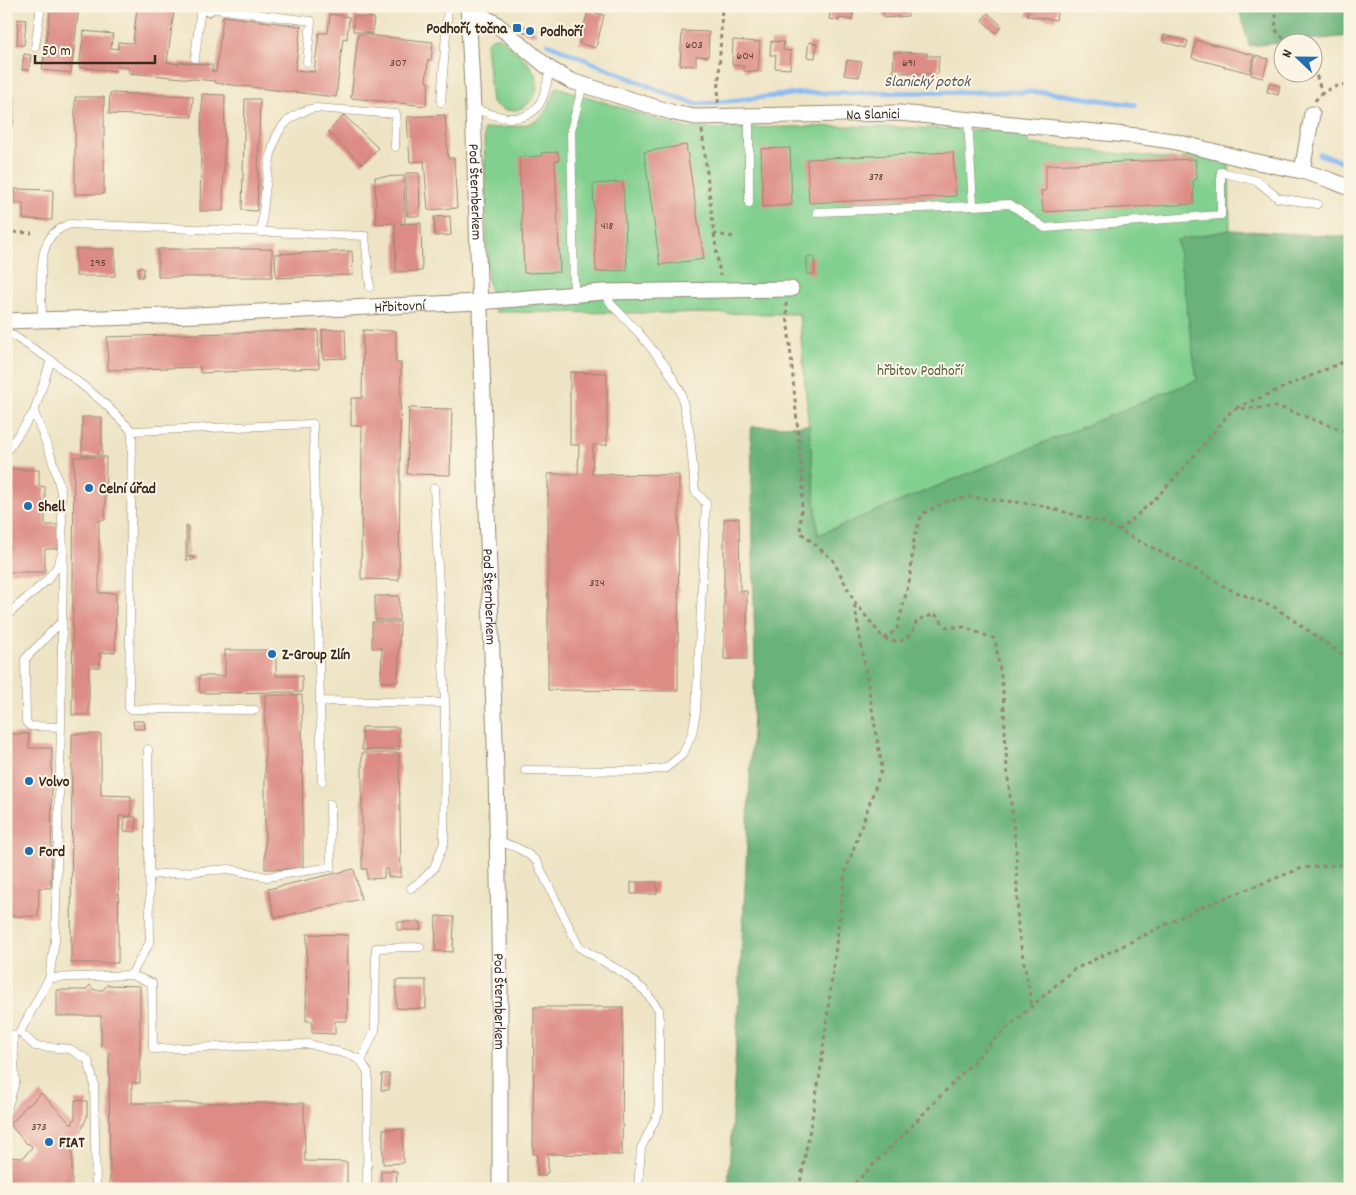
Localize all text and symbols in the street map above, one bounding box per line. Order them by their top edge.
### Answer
place label: Podhoří, točna [426,19,508,41]
marker: Podhoří, točna [511,22,523,34]
place label: Podhoří [540,22,585,44]
marker: Podhoří [524,25,536,37]
scale bar [35,32,155,64]
north arrow [1274,32,1324,82]
house number: 603 [685,37,703,54]
text: 50 m [42,41,71,63]
text: N [1277,47,1298,61]
house number: 604 [736,48,754,65]
house number: 307 [390,55,407,72]
house number: 691 [902,55,916,72]
water label: Slanický potok [884,71,971,94]
street label: Na Slanici [846,104,900,127]
street label: Pod Šternberkem [461,143,487,241]
house number: 378 [869,169,884,186]
house number: 418 [601,218,613,235]
house number: 295 [90,255,106,272]
street label: Hřbitovní [374,295,427,320]
park label: hřbitov Podhoří [877,361,964,383]
place label: Celní úřad [99,479,156,501]
marker: Celní úřad [83,482,95,494]
place label: Shell [38,497,66,519]
marker: Shell [22,500,34,512]
street label: Pod Šternberkem [475,548,501,645]
house number: 324 [589,575,605,592]
place label: Z-Group Zlín [282,645,350,667]
marker: Z-Group Zlín [266,648,278,660]
place label: Volvo [39,772,70,794]
marker: Volvo [23,775,35,787]
place label: Ford [39,842,65,864]
marker: Ford [23,845,35,857]
street label: Pod Šternberkem [486,953,509,1050]
house number: 373 [31,1119,47,1136]
place label: FIAT [59,1133,86,1155]
marker: FIAT [43,1136,55,1148]

